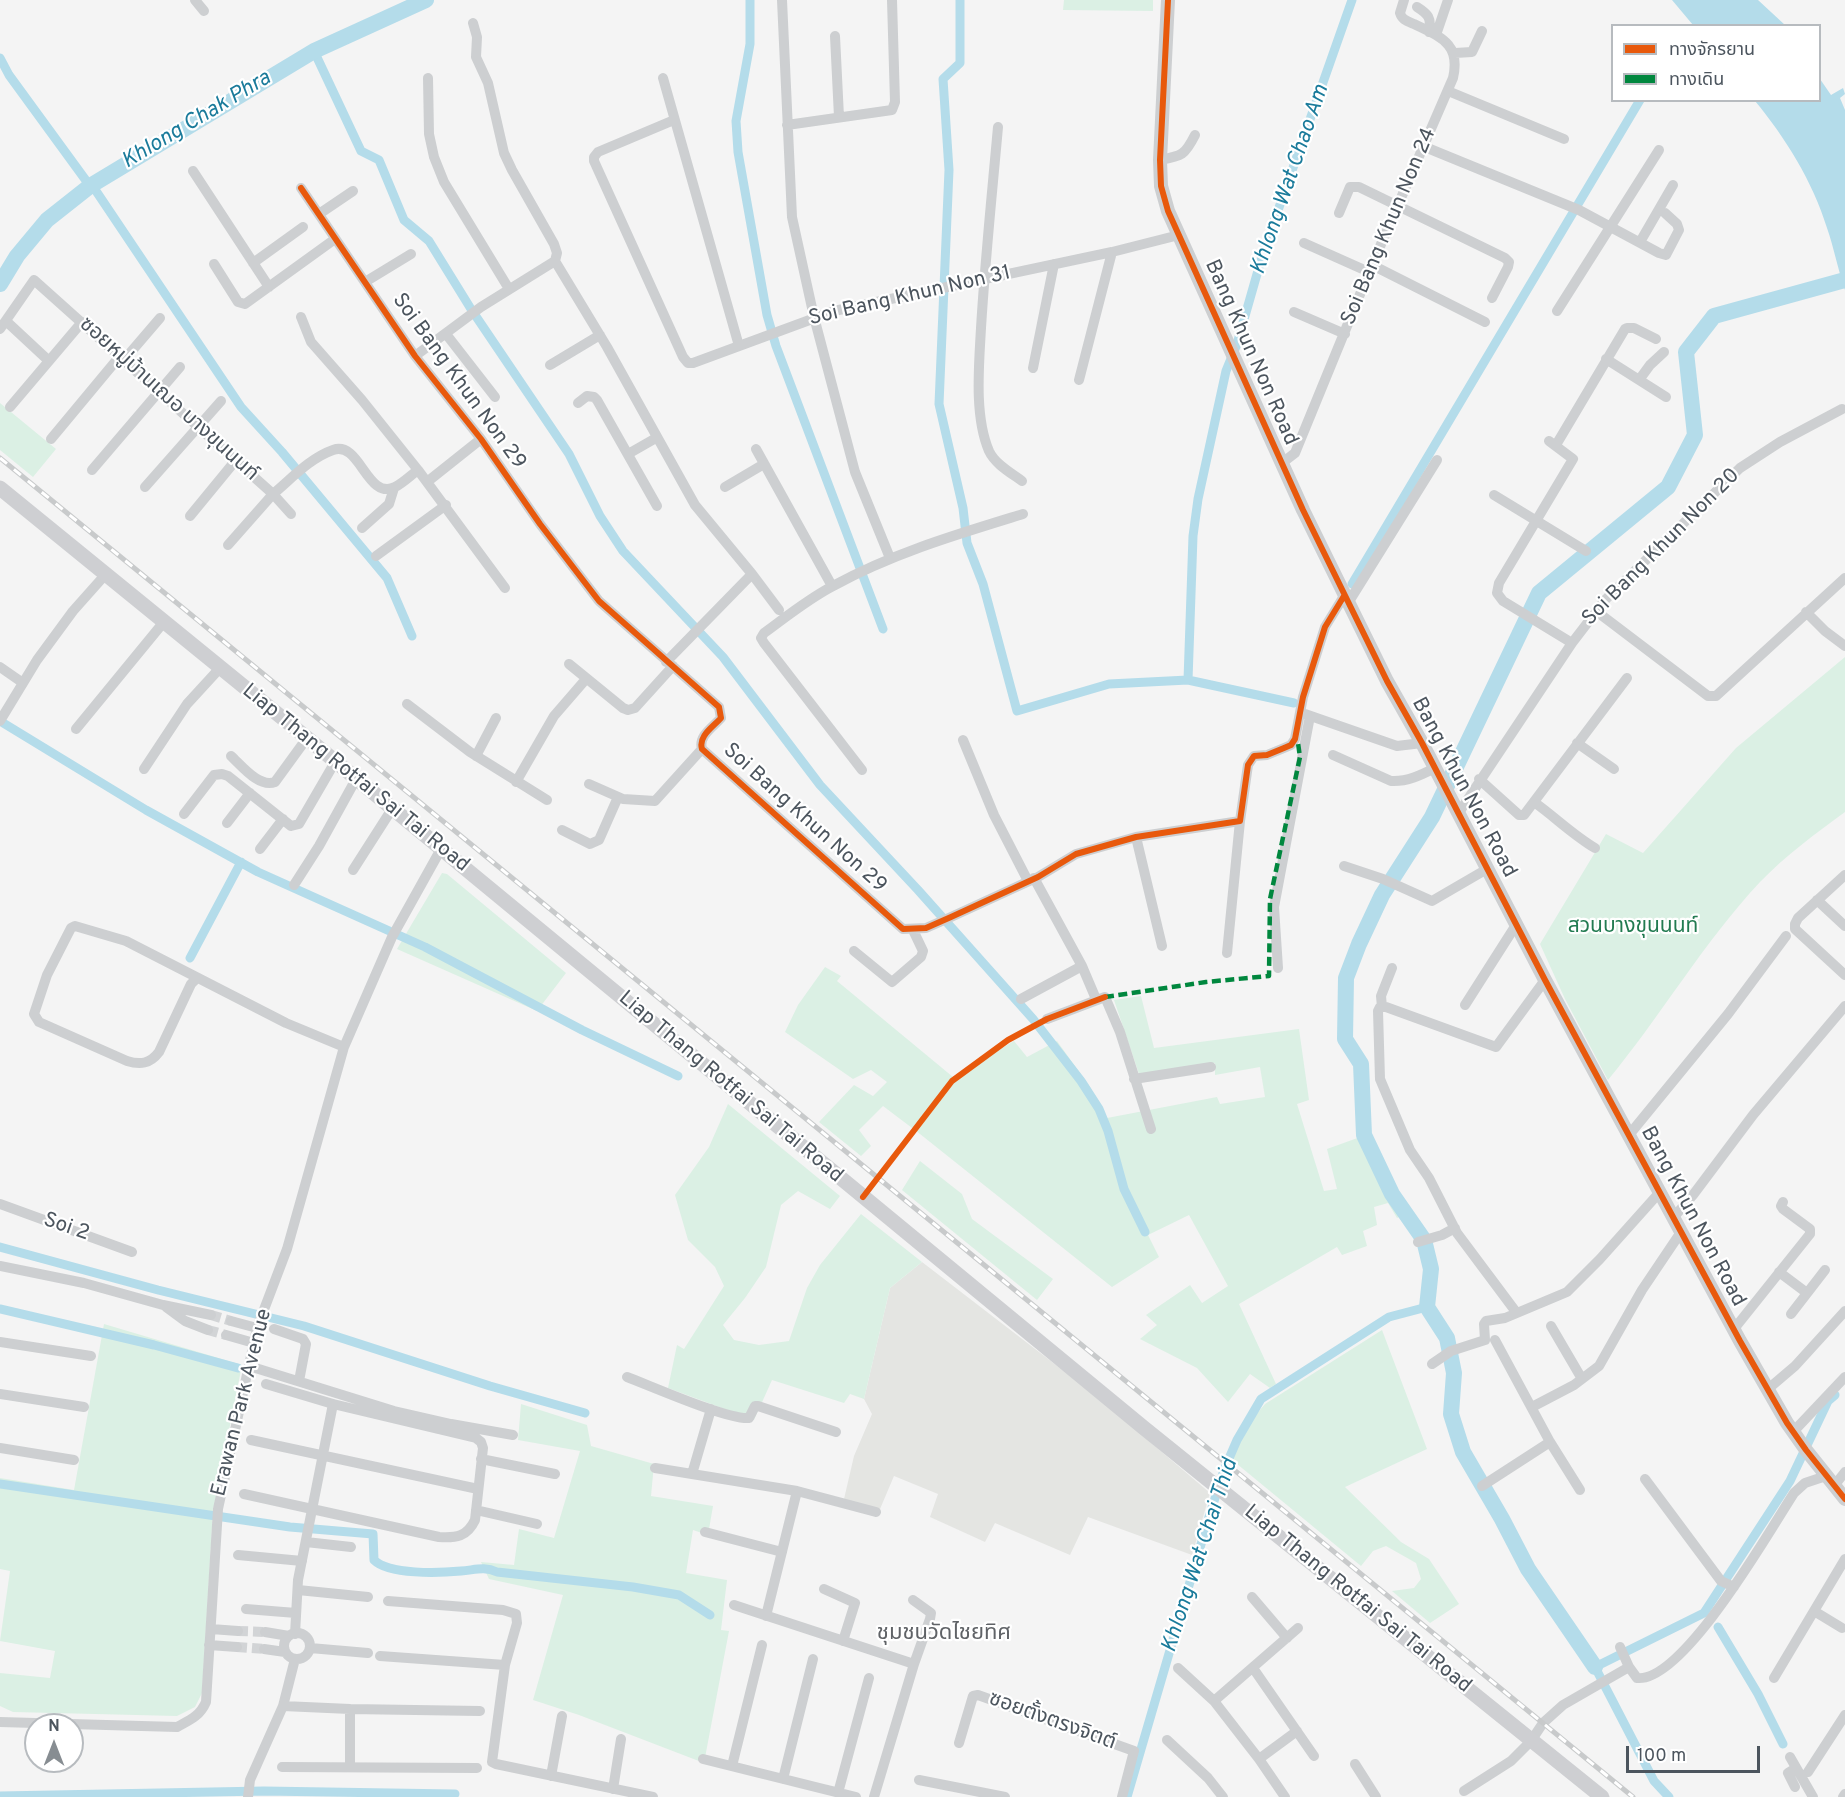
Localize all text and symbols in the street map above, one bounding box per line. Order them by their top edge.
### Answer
legend [1611,24,1821,102]
text: ทางจักรยาน [1669,39,1755,62]
water label: Khlong Chak Phra [118,66,276,176]
text: ทางเดิน [1669,69,1724,92]
water label: Khlong Wat Chao Am [1246,82,1336,278]
street label: Soi Bang Khun Non 24 [1337,125,1443,329]
street label: Bang Khun Non Road [1198,256,1302,450]
street label: Soi Bang Khun Non 31 [807,261,1013,333]
street label: Soi Bang Khun Non 29 [386,289,530,475]
street label: ซอยหมู่บ้านเฌอ บางขุนนนท์ [73,313,263,487]
street label: Soi Bang Khun Non 20 [1578,464,1746,632]
street label: Liap Thang Rotfai Sai Tai Road [236,679,474,879]
street label: Bang Khun Non Road [1405,694,1521,882]
street label: Soi Bang Khun Non 29 [717,739,891,899]
park label: สวนบางขุนนนท์ [1568,915,1698,941]
street label: Liap Thang Rotfai Sai Tai Road [613,987,847,1189]
street label: Bang Khun Non Road [1634,1123,1750,1311]
street label: Soi 2 [40,1208,92,1248]
street label: Erawan Park Avenue [207,1307,279,1499]
water label: Khlong Wat Chai Thid [1157,1456,1245,1656]
street label: Liap Thang Rotfai Sai Tai Road [1238,1500,1476,1700]
district label: ชุมชนวัดไชยทิศ [877,1622,1011,1648]
street label: ซอยตั้งตรงจิตต์ [985,1687,1119,1757]
north arrow [24,1713,84,1773]
text: N [48,1717,60,1737]
scale bar [1629,1734,1762,1772]
text: 100 m [1637,1745,1686,1768]

